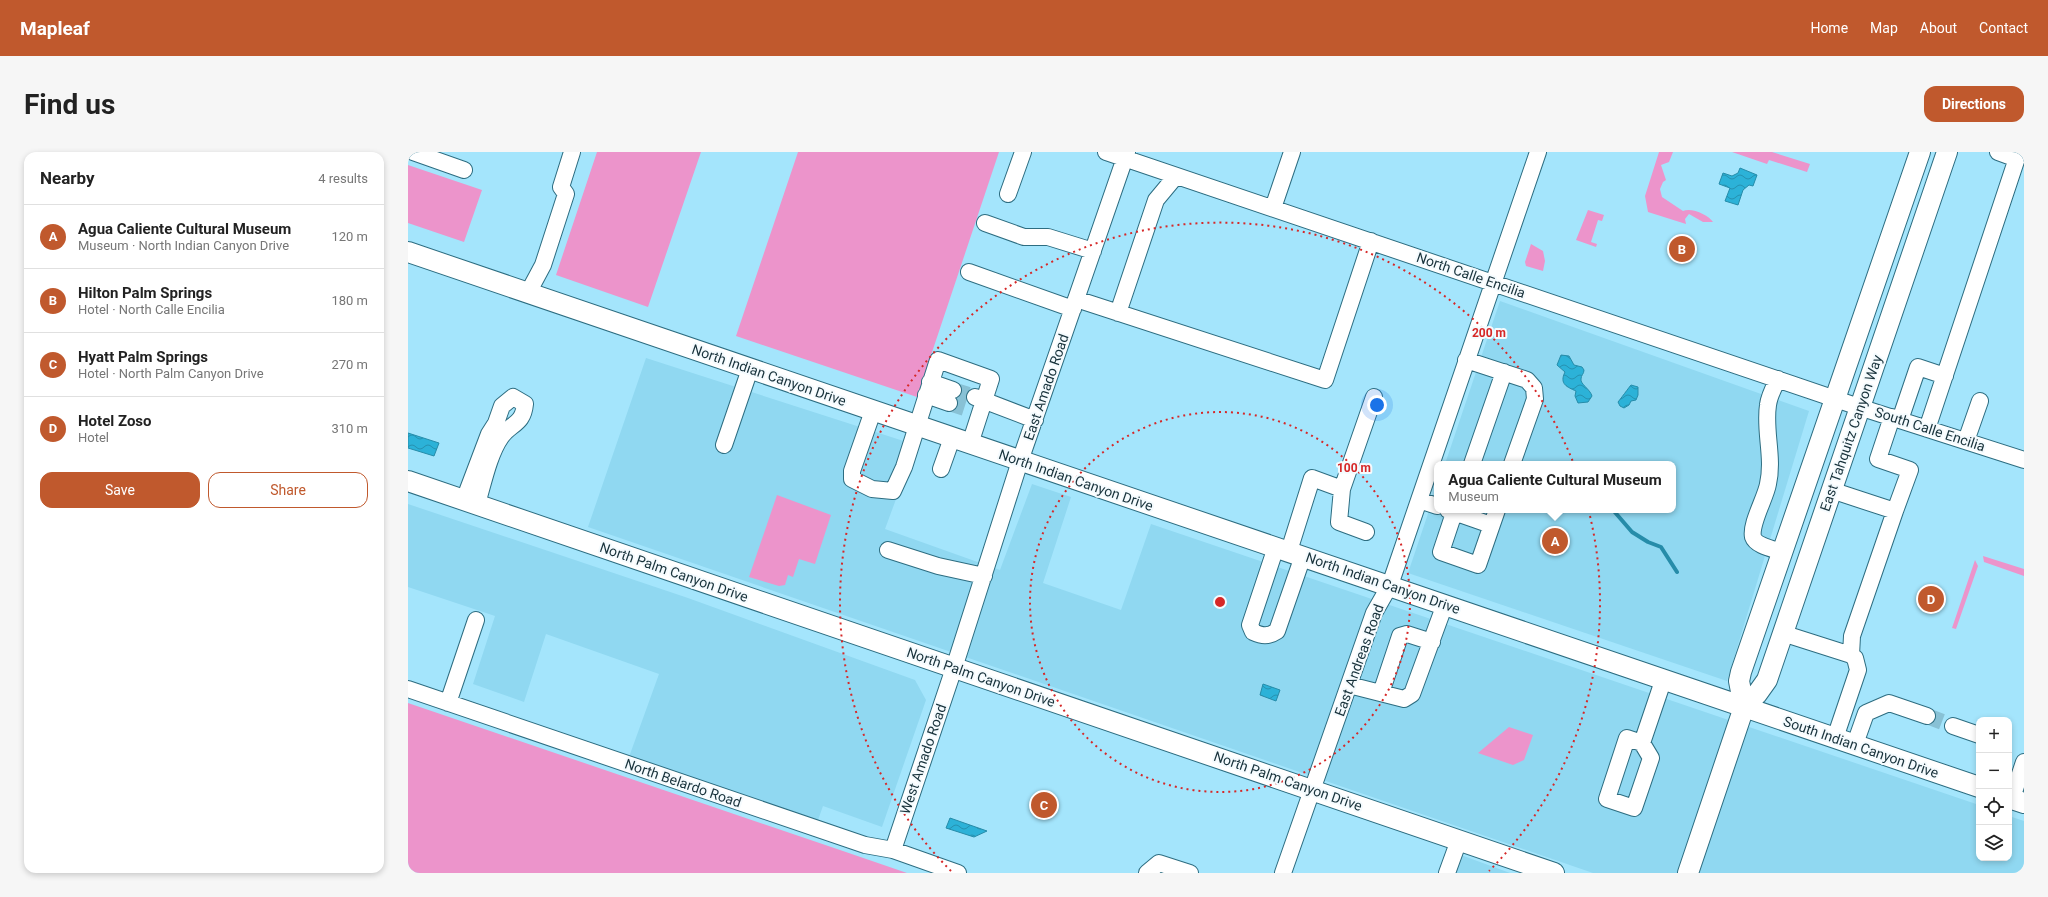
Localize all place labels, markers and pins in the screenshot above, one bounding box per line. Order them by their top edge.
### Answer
pin: B [1669,234,1695,264]
pin: A [1542,526,1568,556]
pin: D [1918,584,1944,614]
centre of rings [1213,595,1227,609]
pin: C [1031,790,1057,820]

